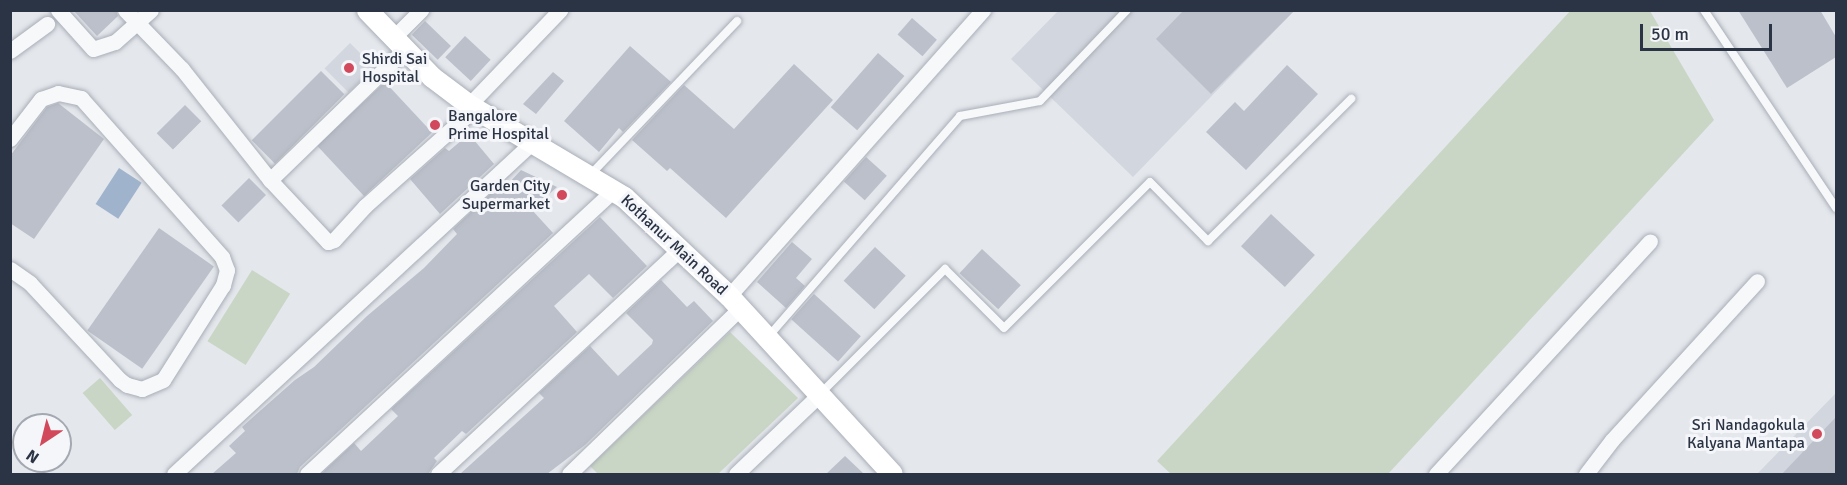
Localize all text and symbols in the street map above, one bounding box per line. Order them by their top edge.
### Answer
scale bar [1643,12,1775,50]
text: 50 m [1651,23,1689,45]
place label: Shirdi Sai Hospital [362,49,427,87]
marker: Shirdi Sai Hospital [340,59,358,77]
place label: Bangalore Prime Hospital [448,106,549,144]
marker: Bangalore Prime Hospital [426,116,444,134]
place label: Garden City Supermarket [462,176,550,214]
marker: Garden City Supermarket [555,188,569,202]
street label: Kothanur Main Road [617,191,731,299]
north arrow [12,413,72,473]
place label: Sri Nandagokula Kalyana Mantapa [1687,415,1805,453]
marker: Sri Nandagokula Kalyana Mantapa [1810,427,1824,441]
text: N [23,445,43,467]

